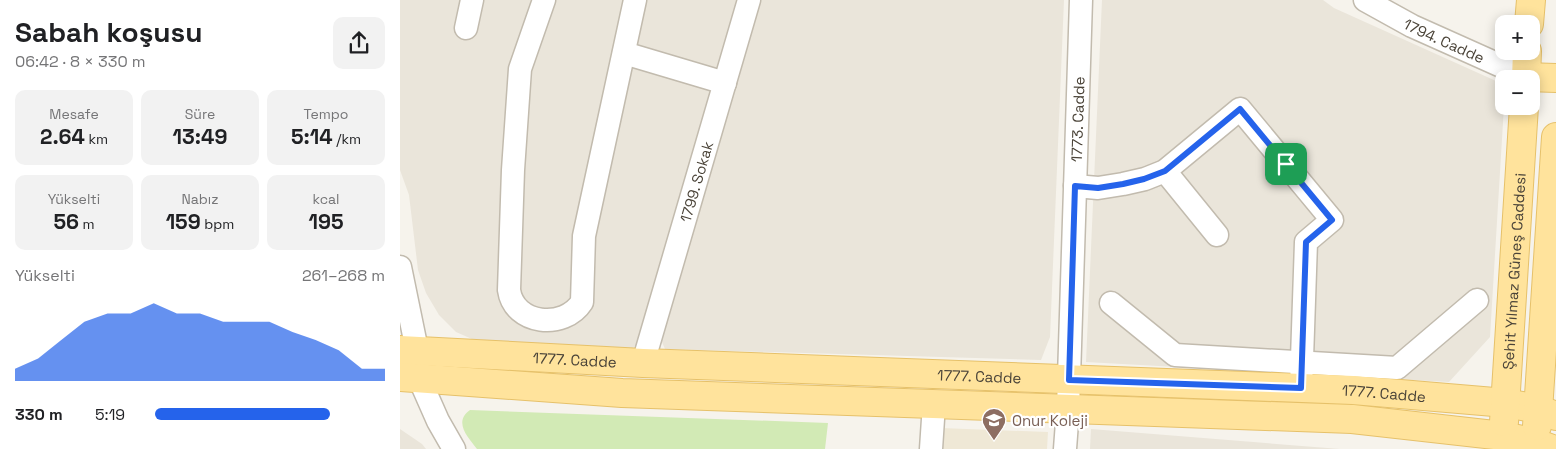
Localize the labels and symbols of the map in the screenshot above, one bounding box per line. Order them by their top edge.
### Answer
street label: 1794. Cadde [1400,14,1488,67]
street label: 1773. Cadde [1066,76,1088,162]
street label: 1799. Sokak [675,139,717,224]
pin [1265,143,1307,185]
street label: Şehit Yılmaz Güneş Caddesi [1498,172,1529,370]
street label: 1777. Cadde [532,348,617,371]
street label: 1777. Cadde [937,365,1022,387]
street label: 1777. Cadde [1342,380,1427,406]
school or university icon: Onur Koleji [981,407,1007,441]
place label: Onur Koleji [1012,411,1088,430]

